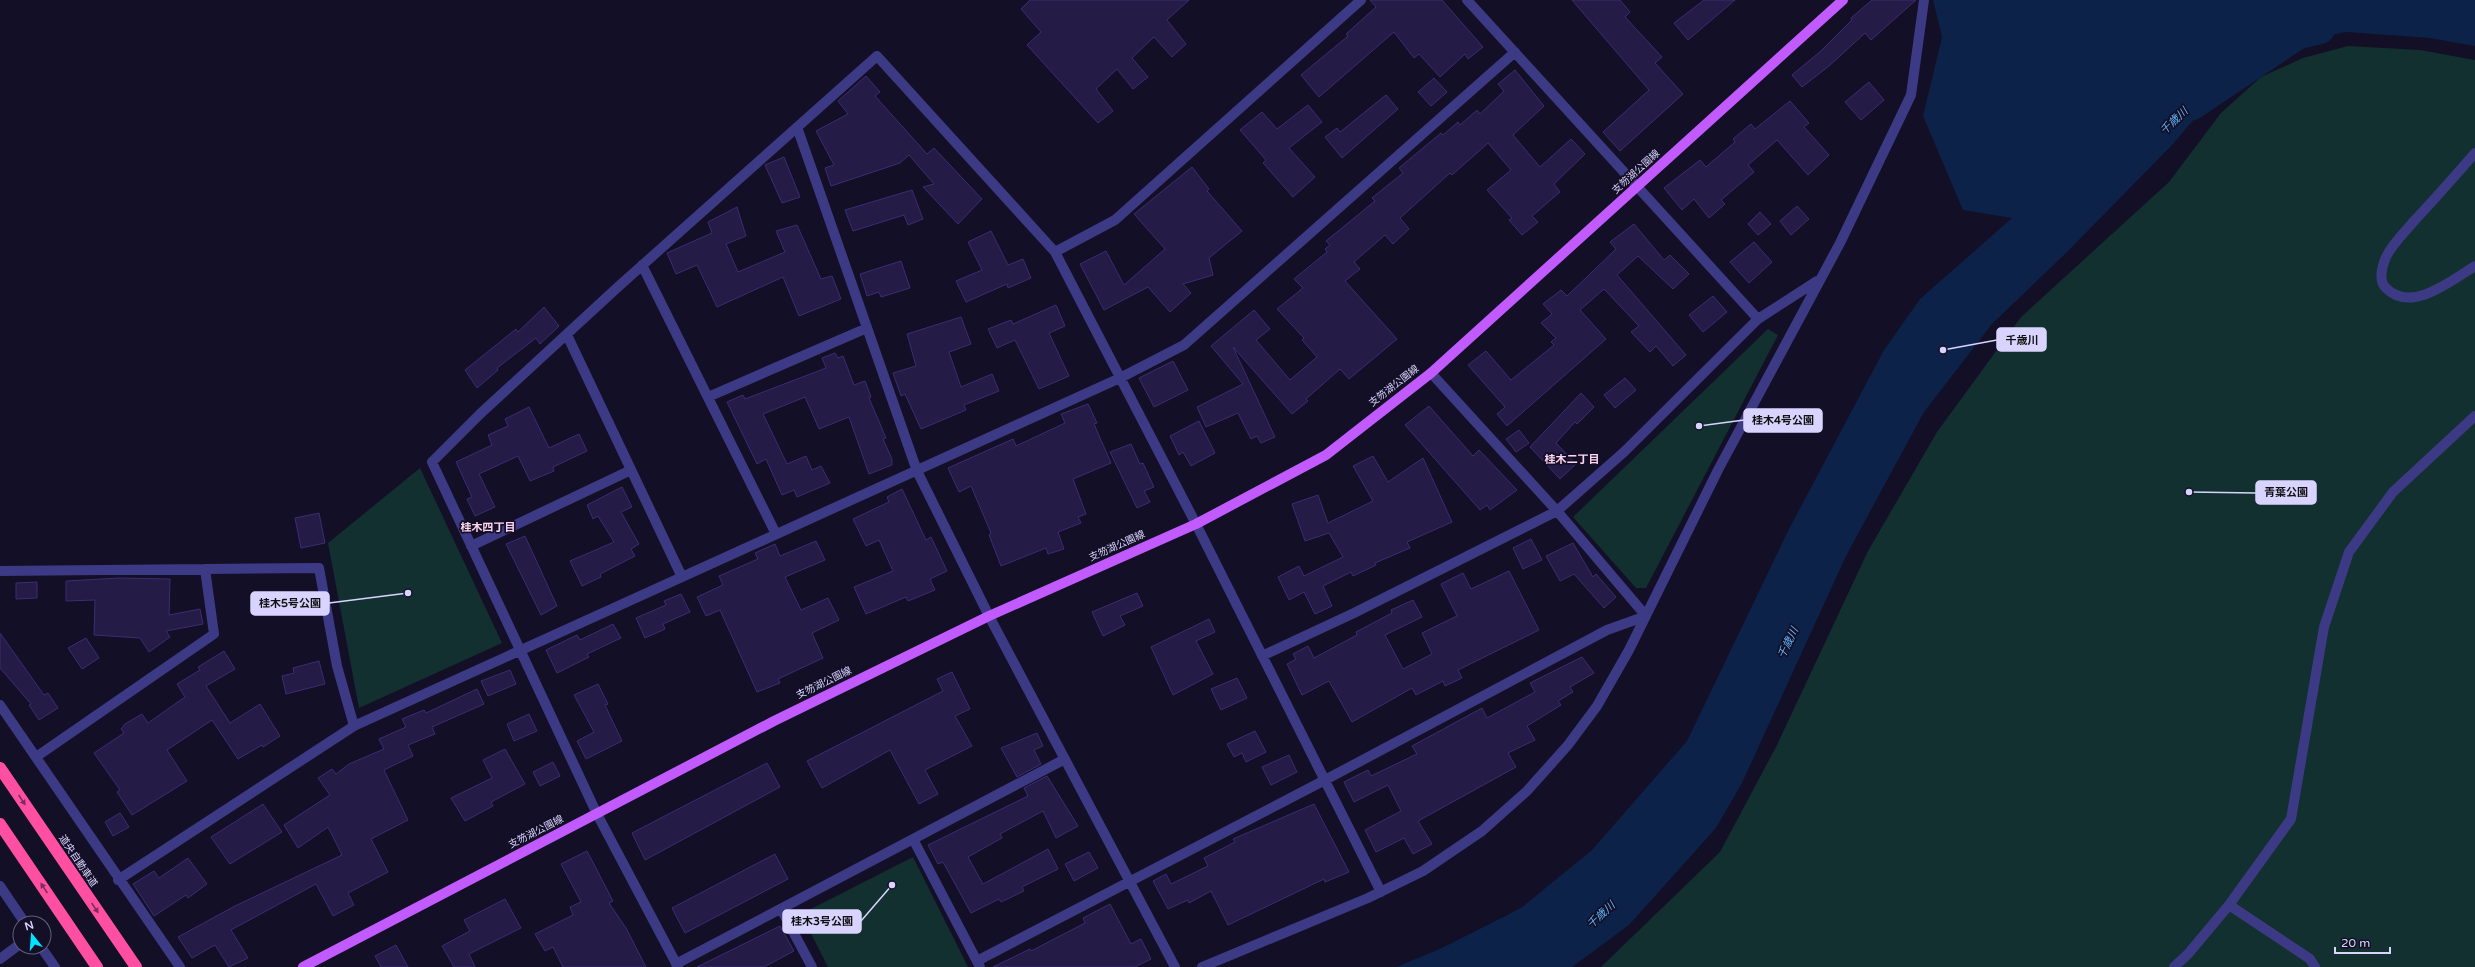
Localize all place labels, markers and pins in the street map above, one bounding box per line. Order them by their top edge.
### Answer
callout: 千歳川 [1997,328,2046,351]
callout: 桂木4号公園 [1744,409,1822,432]
callout: 青葉公園 [2256,481,2316,504]
callout: 桂木5号公園 [251,592,329,615]
callout: 桂木3号公園 [783,910,861,933]

